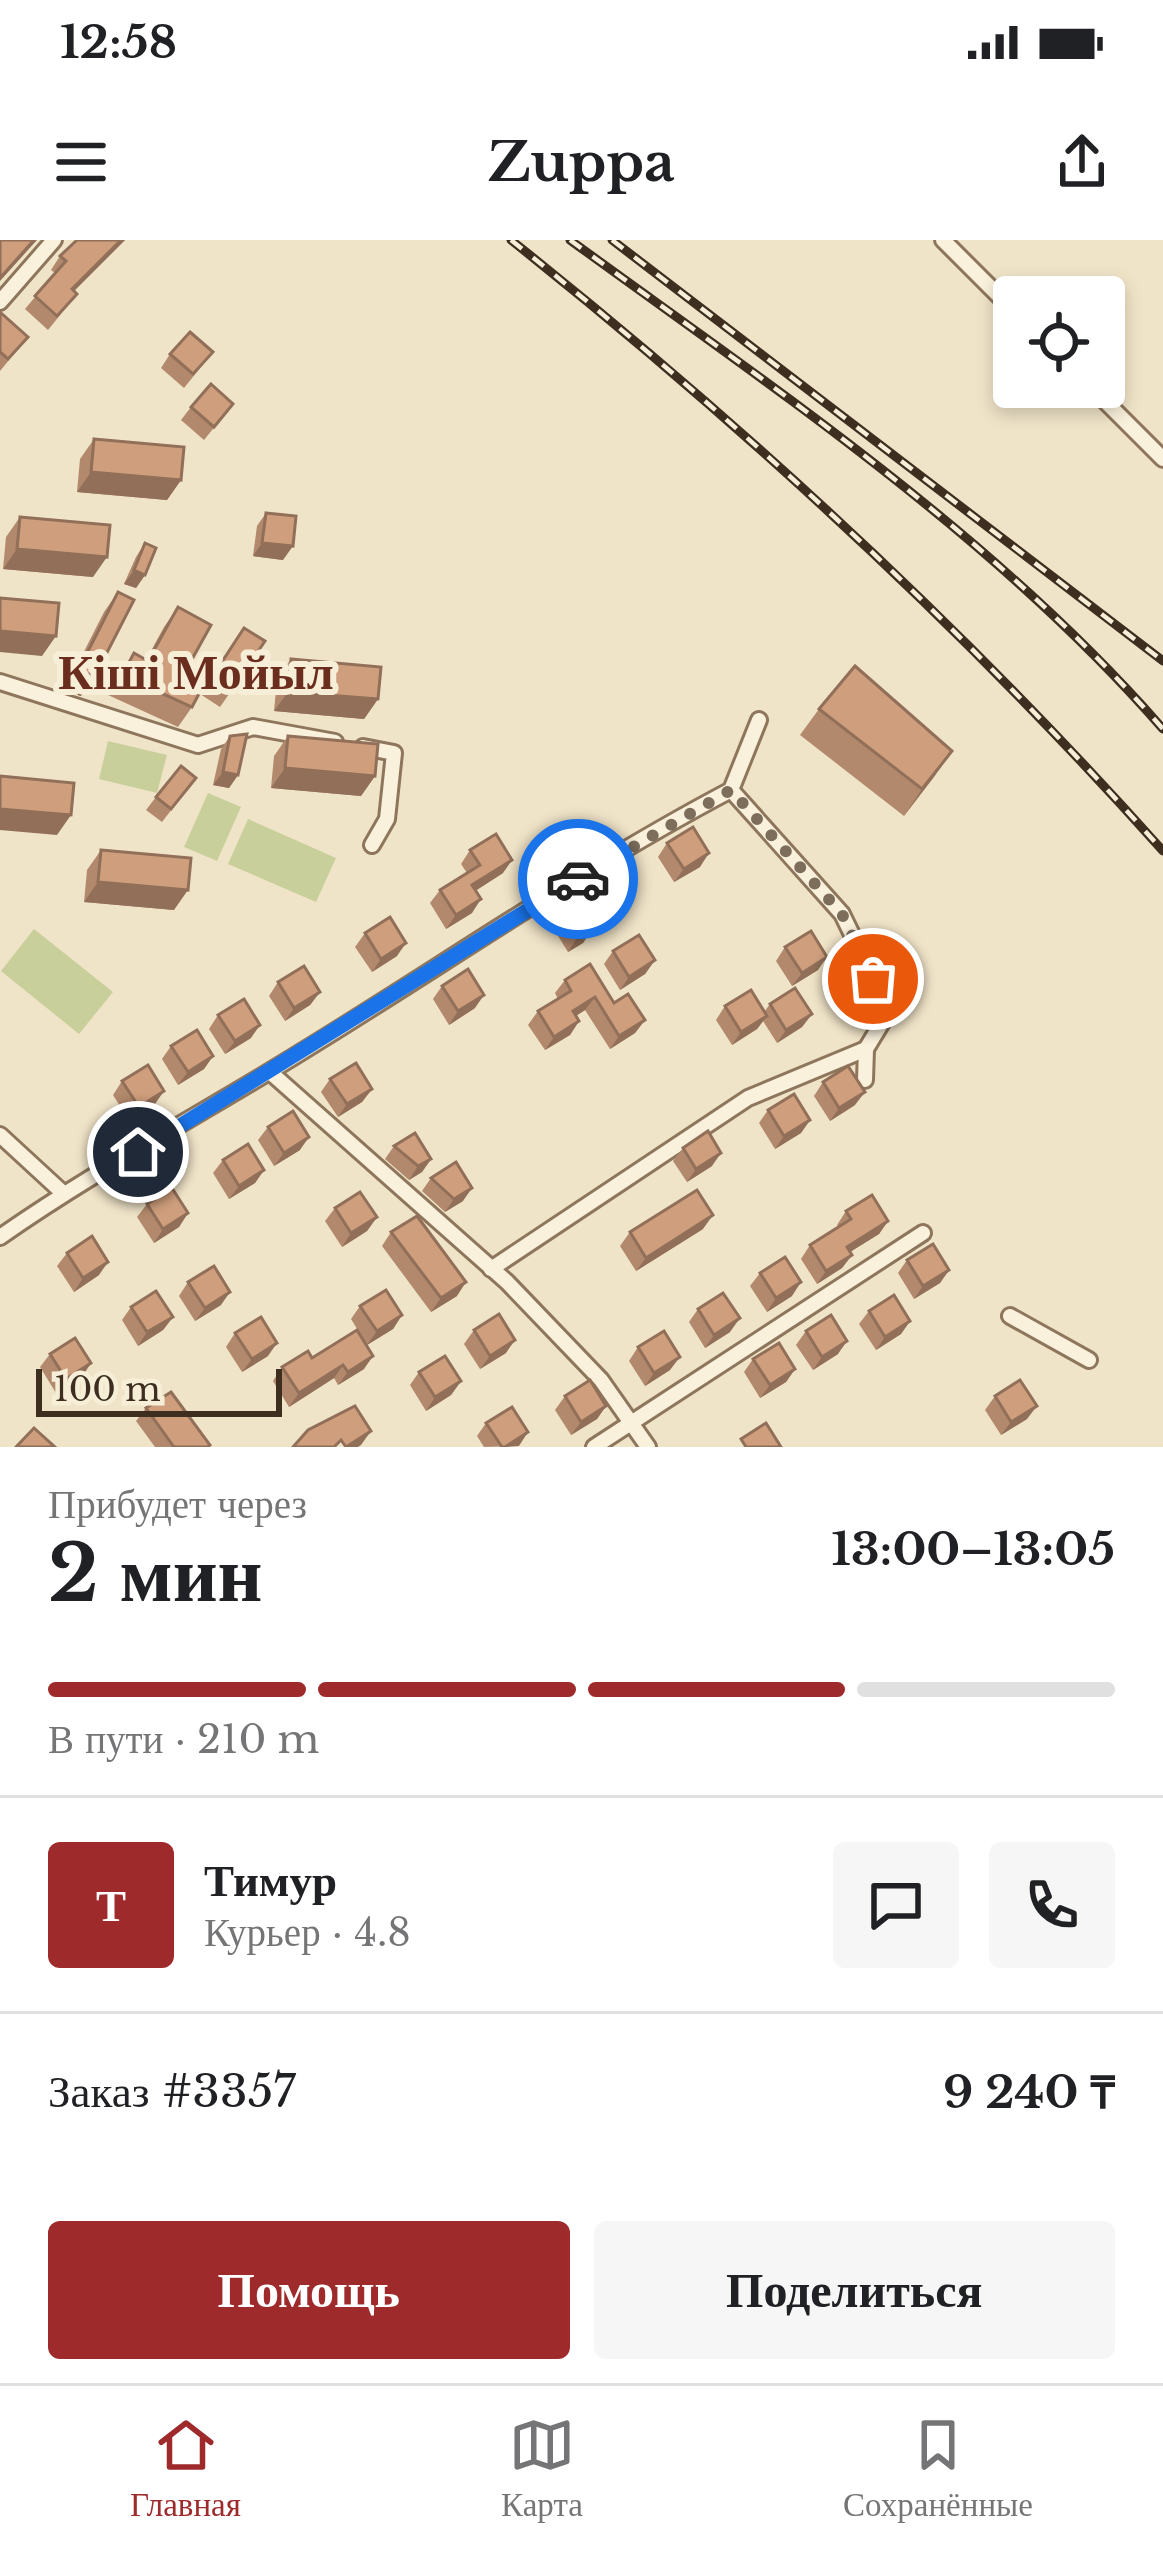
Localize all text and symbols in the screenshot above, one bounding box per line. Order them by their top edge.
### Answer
text: 12:58 [60,14,177,70]
icon: menu [48,129,114,195]
text: Zuppa [488,129,675,196]
icon: share [1049,129,1115,195]
map controls [993,276,1125,408]
button: locate [993,276,1125,408]
district label: Кіші Мойыл [58,642,334,702]
courier [518,819,638,939]
icon: car [545,846,611,912]
pin [822,928,924,1030]
icon: bag [840,946,906,1012]
pin [87,1101,189,1203]
icon: home [105,1119,171,1185]
scale bar [36,1363,282,1416]
text: 100 m [54,1369,161,1410]
text: Прибудет через [48,1480,307,1529]
text: 13:00–13:05 [831,1521,1115,1577]
text: 2 мин [48,1525,263,1622]
text: В пути · 210 m [48,1715,319,1764]
button: chat [833,1842,959,1968]
button: phone [989,1842,1115,1968]
text: Тимур [204,1852,337,1908]
text: Т [96,1877,126,1933]
text: Курьер · 4.8 [204,1908,411,1957]
text: Заказ #3357 [48,2063,296,2119]
text: 9 240 ₸ [943,2064,1115,2120]
button: Помощь [48,2221,570,2359]
button: Поделиться [594,2221,1115,2359]
tab: Главная [130,2412,241,2525]
tab: Карта [501,2412,583,2525]
tab: Сохранённые [843,2412,1033,2525]

